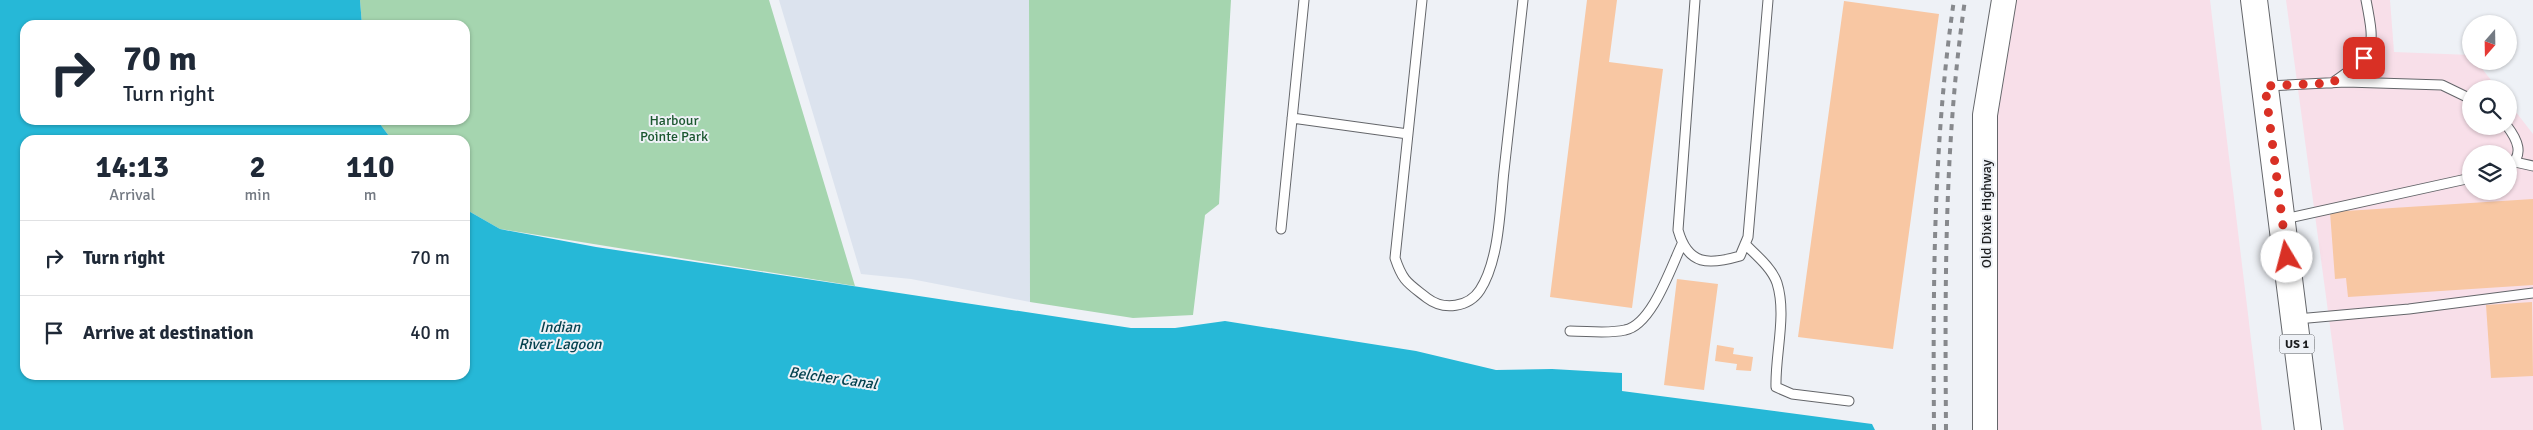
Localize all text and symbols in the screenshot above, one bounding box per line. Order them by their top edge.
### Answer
north arrow [2462,15,2518,70]
map controls [2462,15,2517,200]
text: 70 m [123,37,197,80]
pin [2343,37,2385,79]
icon: right [40,40,105,105]
icon: arrive [2350,44,2378,72]
text: Turn right [123,80,215,107]
button: search [2462,80,2517,135]
park label: Harbour Pointe Park [640,112,708,145]
button: layers [2462,145,2517,200]
text: 14:13 [95,149,169,186]
text: 2 [249,149,266,186]
text: 110 [346,149,394,186]
street label: Old Dixie Highway [1978,159,1995,268]
text: Arrival [109,185,155,205]
text: min [245,185,270,205]
text: m [364,185,377,205]
position arrow [2260,230,2312,282]
icon: right [40,244,68,272]
text: Turn right [83,246,165,270]
text: 70 m [410,246,450,270]
water label: Indian River Lagoon [519,318,602,353]
icon: arrive [40,319,68,347]
text: Arrive at destination [83,321,254,345]
text: 40 m [410,321,450,345]
road number: US 1 [2280,334,2314,354]
water label: Belcher Canal [788,363,880,393]

